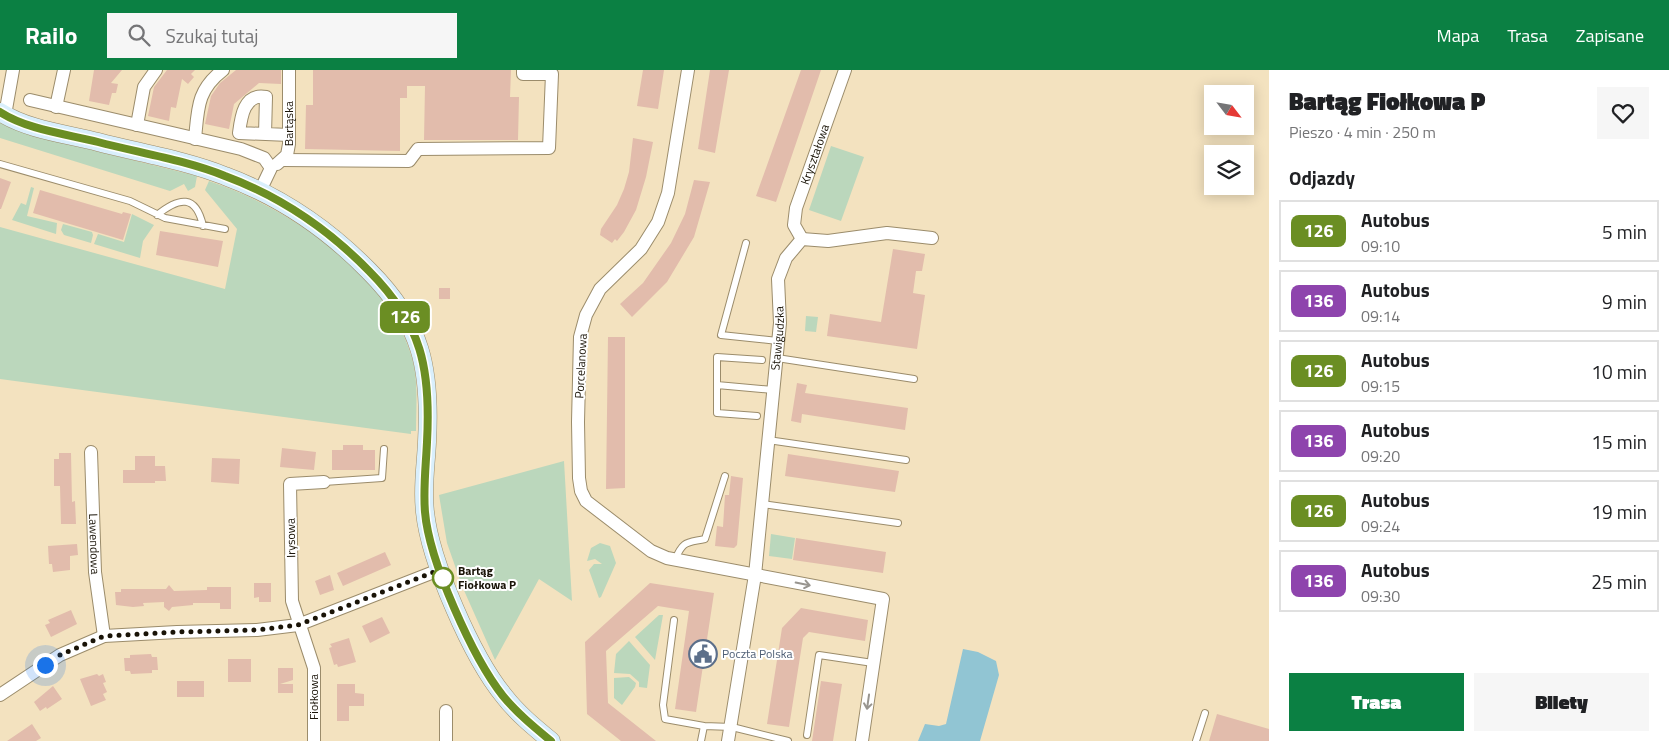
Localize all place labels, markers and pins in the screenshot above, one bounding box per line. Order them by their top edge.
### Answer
place label: Bartąg Fiołkowa P [458,561,516,594]
marker: Bartąg Fiołkowa P [432,567,454,589]
public building icon: Poczta Polska [688,639,718,669]
place label: Poczta Polska [722,644,792,663]

